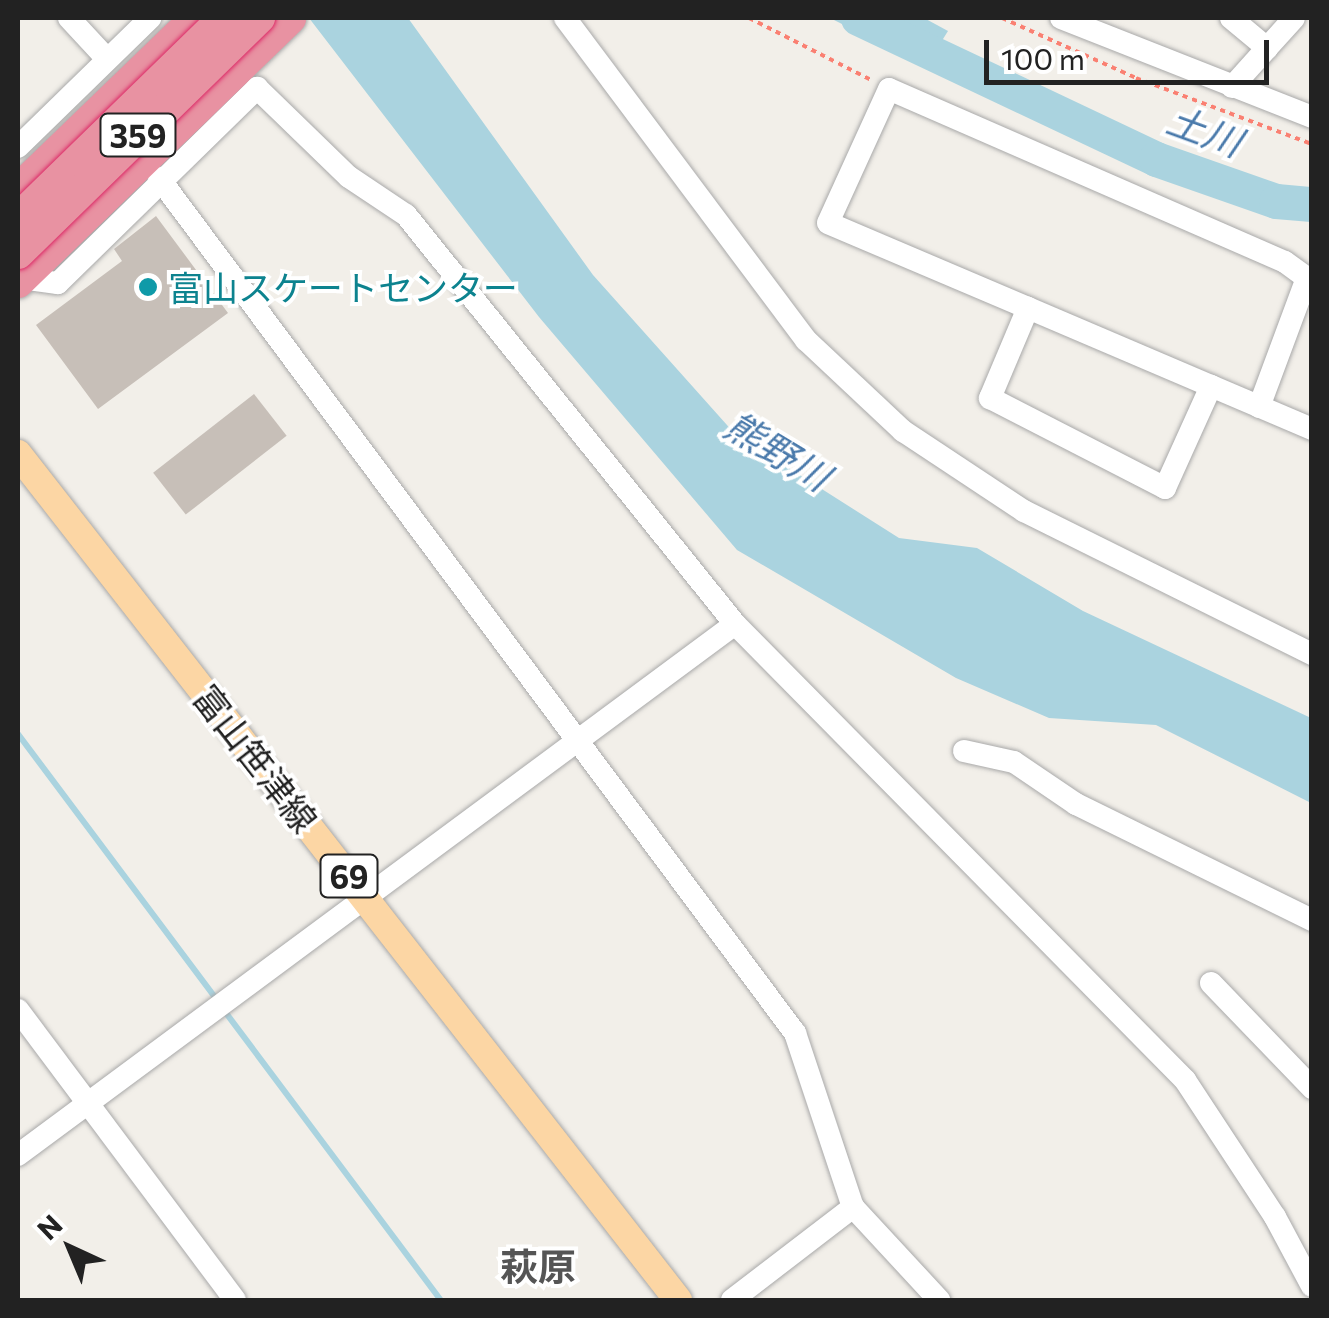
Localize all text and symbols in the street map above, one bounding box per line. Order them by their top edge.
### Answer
scale bar [989,20,1274,82]
text: 100 m [1001,39,1085,76]
water label: 土川 [1161,96,1249,164]
road number: 359 [98,108,178,162]
place label: 富山スケートセンター [168,266,518,308]
marker: 富山スケートセンター [137,276,159,298]
water label: 熊野川 [717,401,839,499]
street label: 富山笹津線 [186,676,326,840]
road number: 69 [319,849,379,903]
north arrow [20,1198,120,1298]
text: N [30,1207,69,1246]
district label: 萩原 [500,1243,576,1289]

